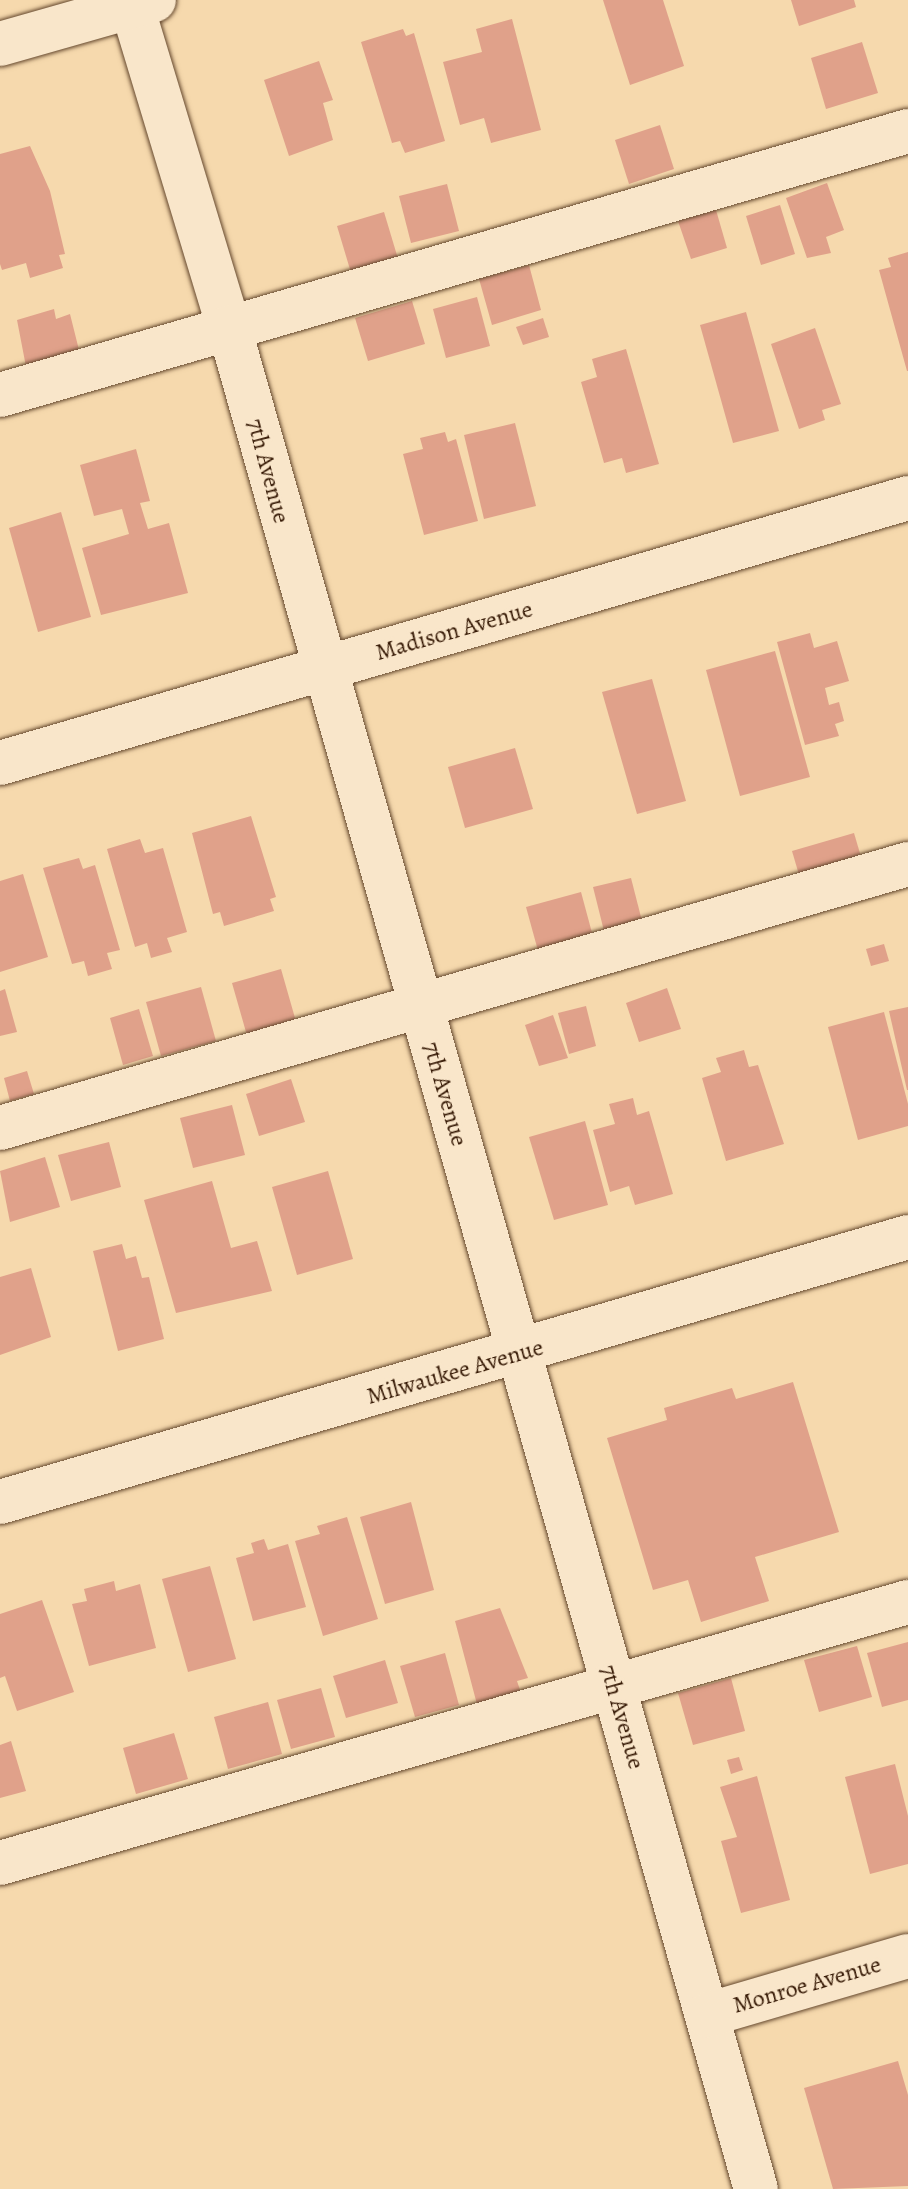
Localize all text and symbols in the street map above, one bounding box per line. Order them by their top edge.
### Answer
street label: 7th Avenue [240,416,296,526]
street label: Madison Avenue [372,595,536,667]
street label: 7th Avenue [416,1039,474,1149]
street label: Milwaukee Avenue [363,1333,547,1411]
street label: 7th Avenue [593,1662,651,1772]
street label: Monroe Avenue [730,1950,884,2020]

